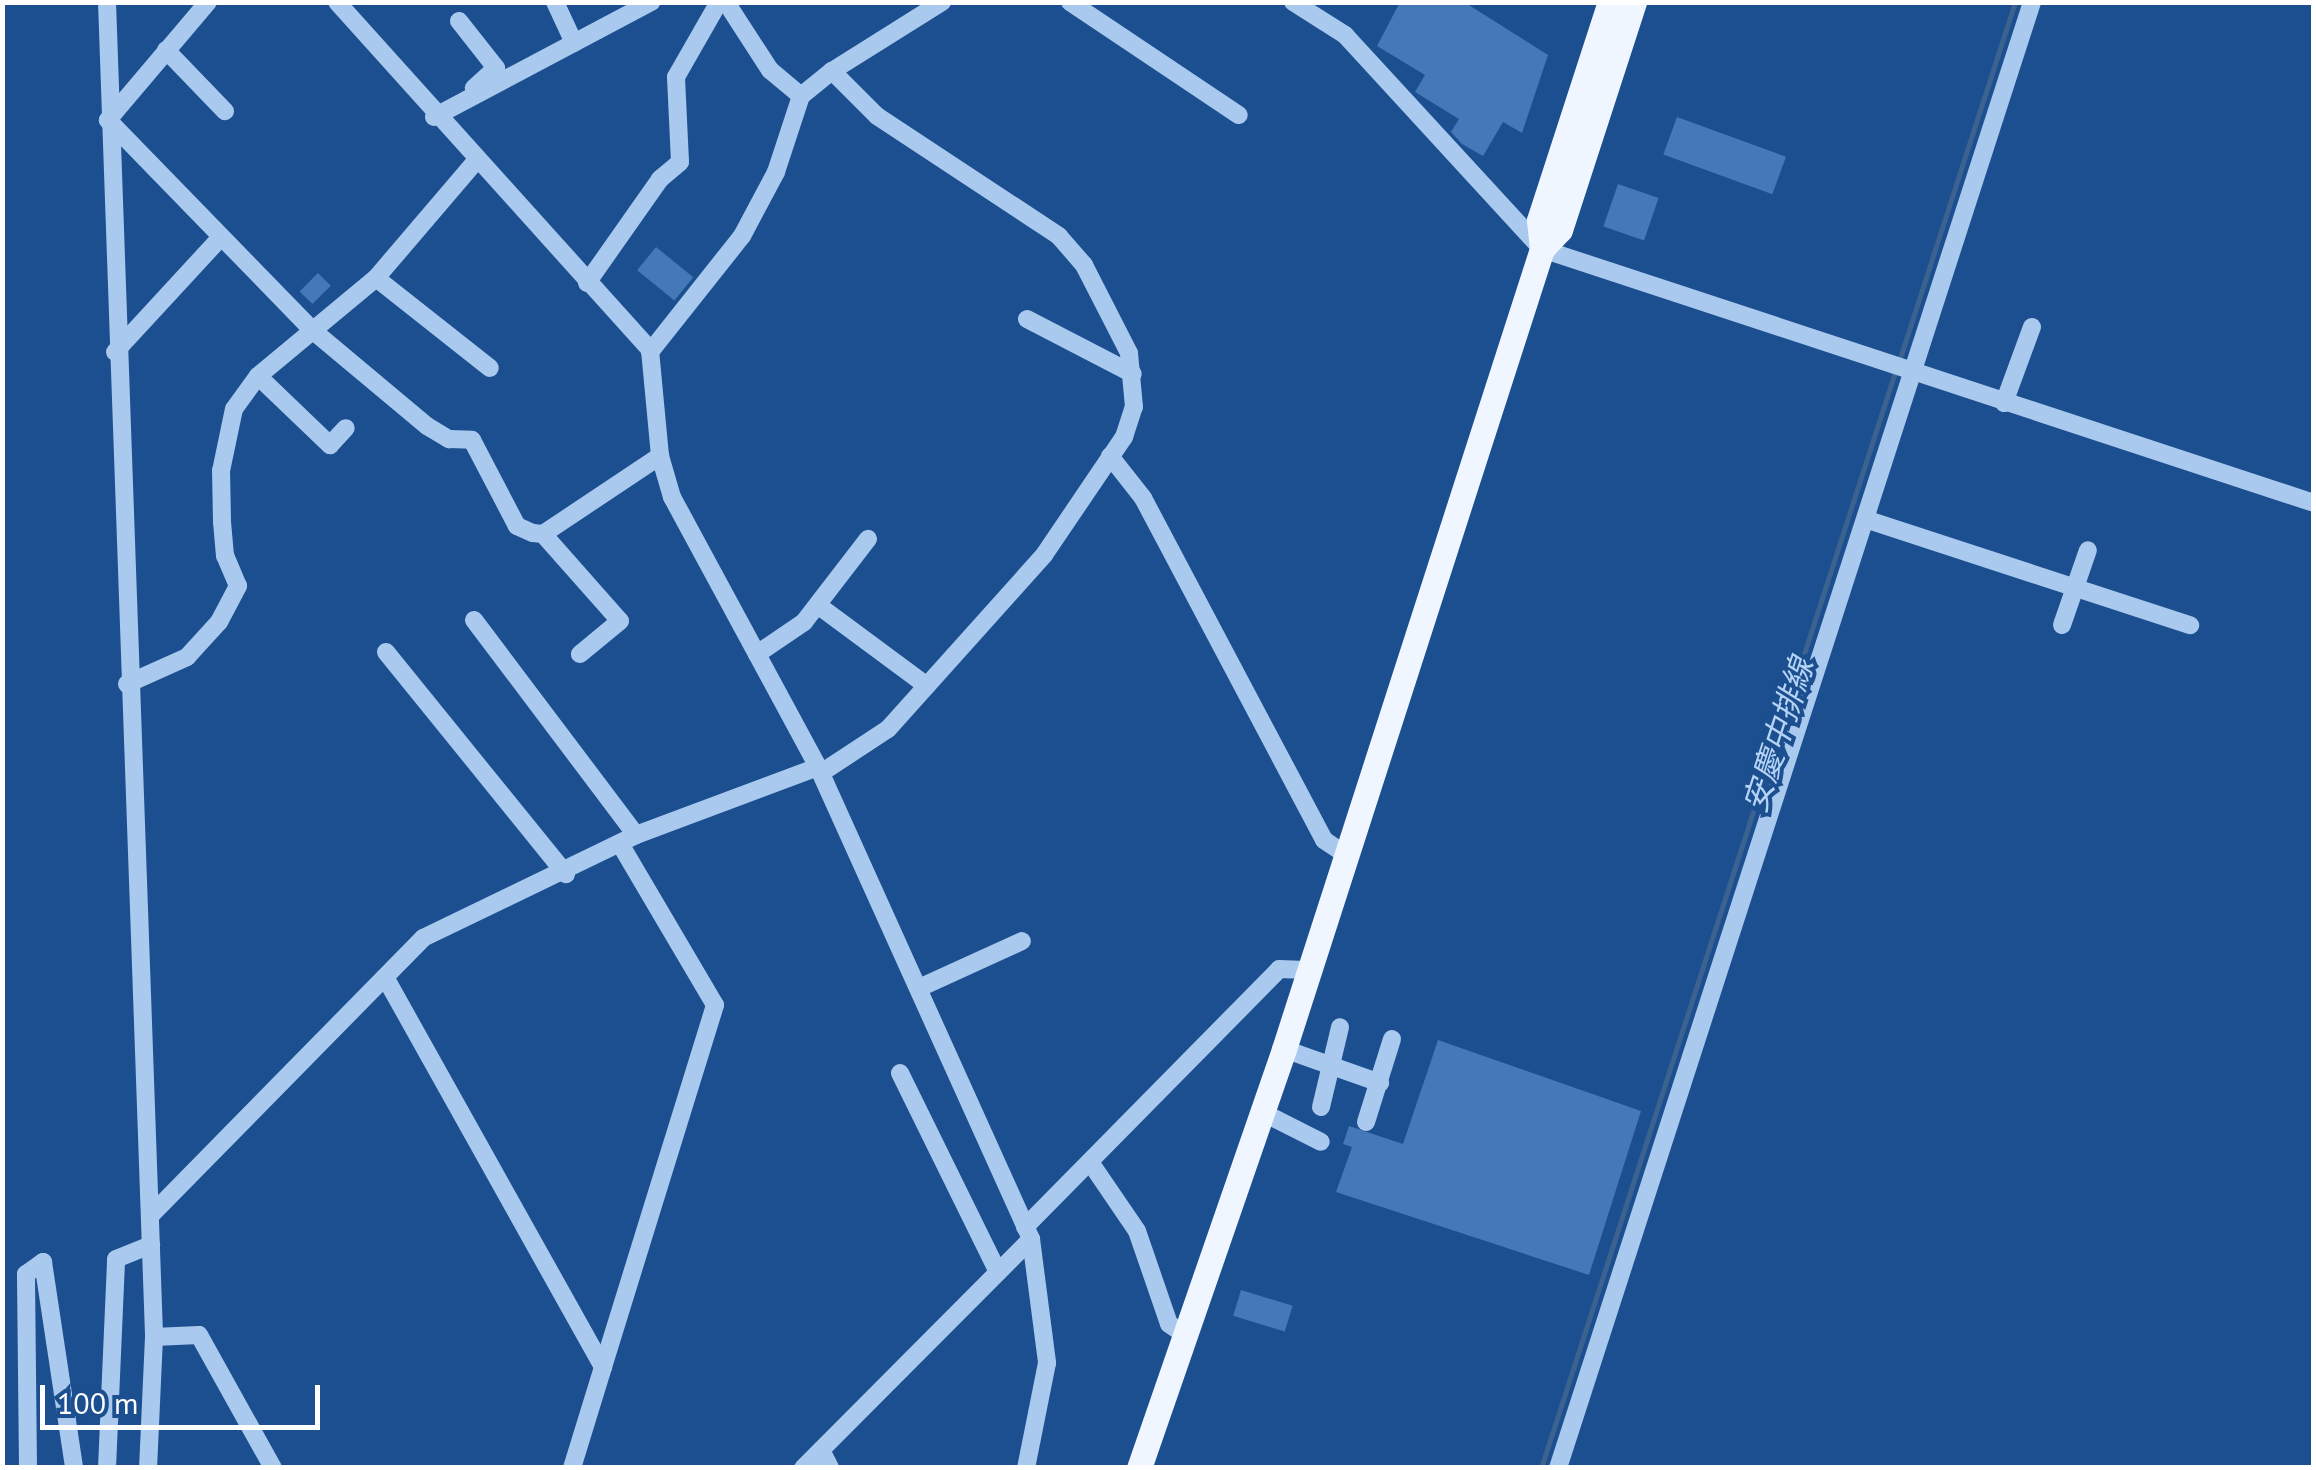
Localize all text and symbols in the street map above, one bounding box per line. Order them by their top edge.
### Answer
water label: 安慶中排線 [1735,653,1821,817]
scale bar [45,1365,325,1427]
text: 100 m [57,1383,138,1422]

